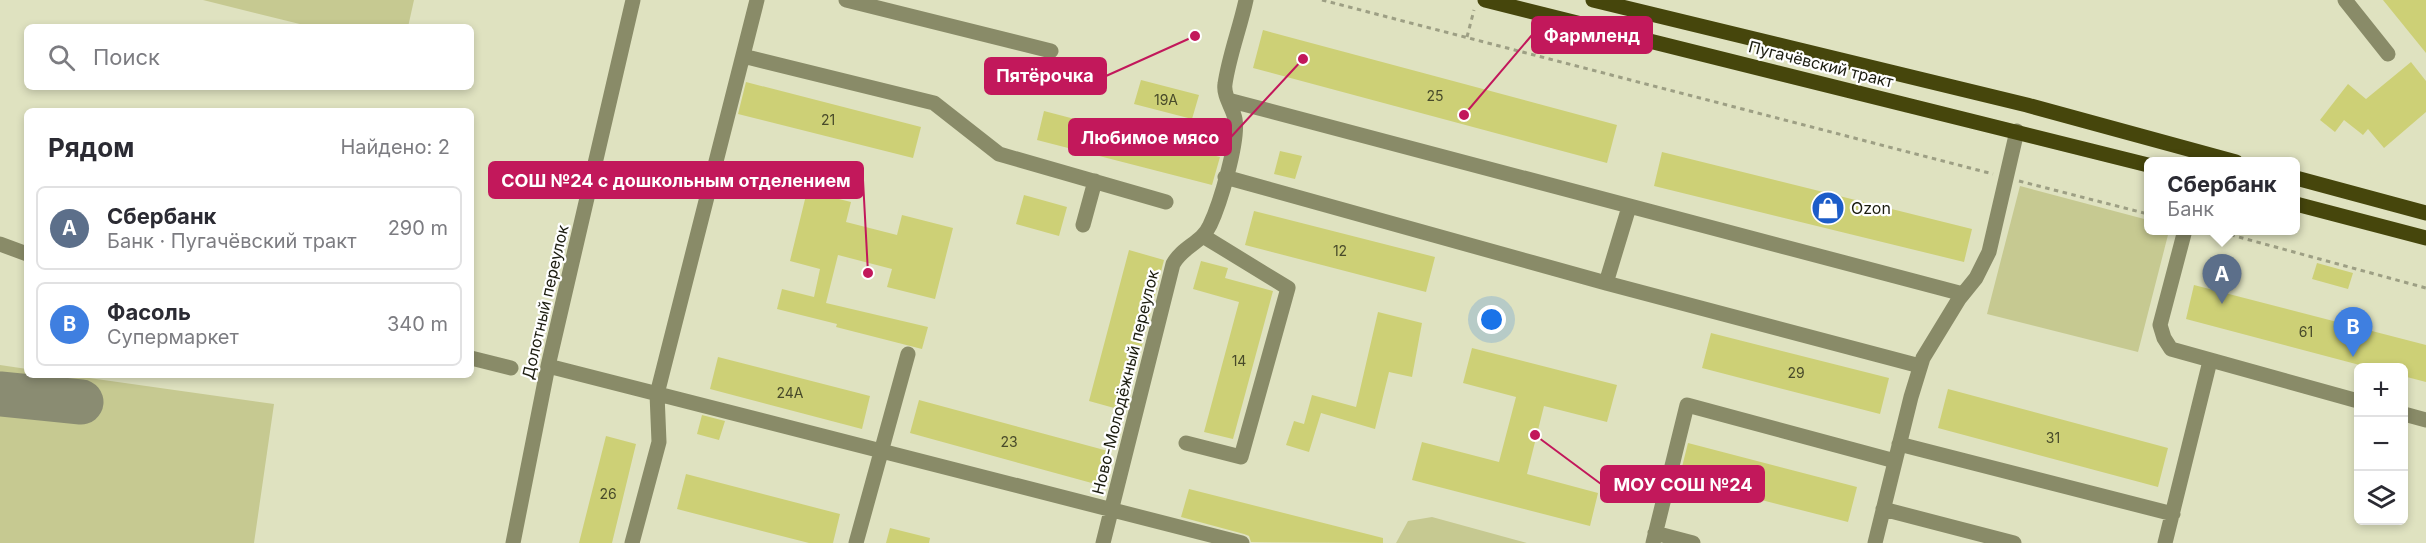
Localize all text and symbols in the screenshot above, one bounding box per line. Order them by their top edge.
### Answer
callout: Фармленд [1532,17,1652,53]
search box [24,24,474,90]
text: Фармленд [1544,25,1640,46]
street label: Пугачёвский тракт [1747,36,1896,92]
icon: search [45,41,78,74]
text: Поиск [93,44,160,70]
callout: Пятёрочка [985,58,1106,94]
text: Пятёрочка [996,65,1094,86]
house number: 25 [1426,87,1444,104]
house number: 19А [1154,91,1178,108]
house number: 21 [821,111,835,128]
callout: Любимое мясо [1069,119,1231,155]
text: Любимое мясо [1081,127,1219,148]
text: Рядом [48,132,134,163]
text: Найдено: 2 [340,135,450,159]
popup [2144,157,2300,235]
callout: СОШ №24 с дошкольным отделением [489,162,863,198]
text: СОШ №24 с дошкольным отделением [501,170,851,191]
text: Сбербанк [2167,171,2277,197]
shop icon: Ozon [1810,190,1846,226]
text: Банк [2167,197,2214,221]
place label: Ozon [1851,198,1891,218]
text: Сбербанк [107,203,216,229]
text: A [62,216,77,240]
text: 290 m [388,216,448,240]
street label: Долотный переулок [518,223,573,381]
text: Банк · Пугачёвский тракт [107,229,357,253]
house number: 12 [1333,242,1347,259]
pin: A [2202,254,2242,304]
street label: Ново-Молодёжный переулок [1087,267,1163,496]
text: Фасоль [107,299,191,325]
your location [1477,305,1506,334]
pin: B [2334,308,2372,357]
text: B [63,312,76,336]
text: 340 m [387,312,448,336]
house number: 61 [2299,323,2313,340]
text: Супермаркет [107,325,239,349]
house number: 14 [1232,352,1246,369]
map controls [2354,363,2408,525]
button: + [2354,363,2408,417]
house number: 29 [1787,364,1805,381]
house number: 24А [776,384,804,401]
button: − [2354,417,2408,471]
house number: 31 [2046,429,2060,446]
house number: 23 [1000,433,1018,450]
callout: МОУ СОШ №24 [1601,466,1764,502]
button: layers [2354,471,2408,525]
text: МОУ СОШ №24 [1614,474,1753,495]
house number: 26 [599,485,617,502]

